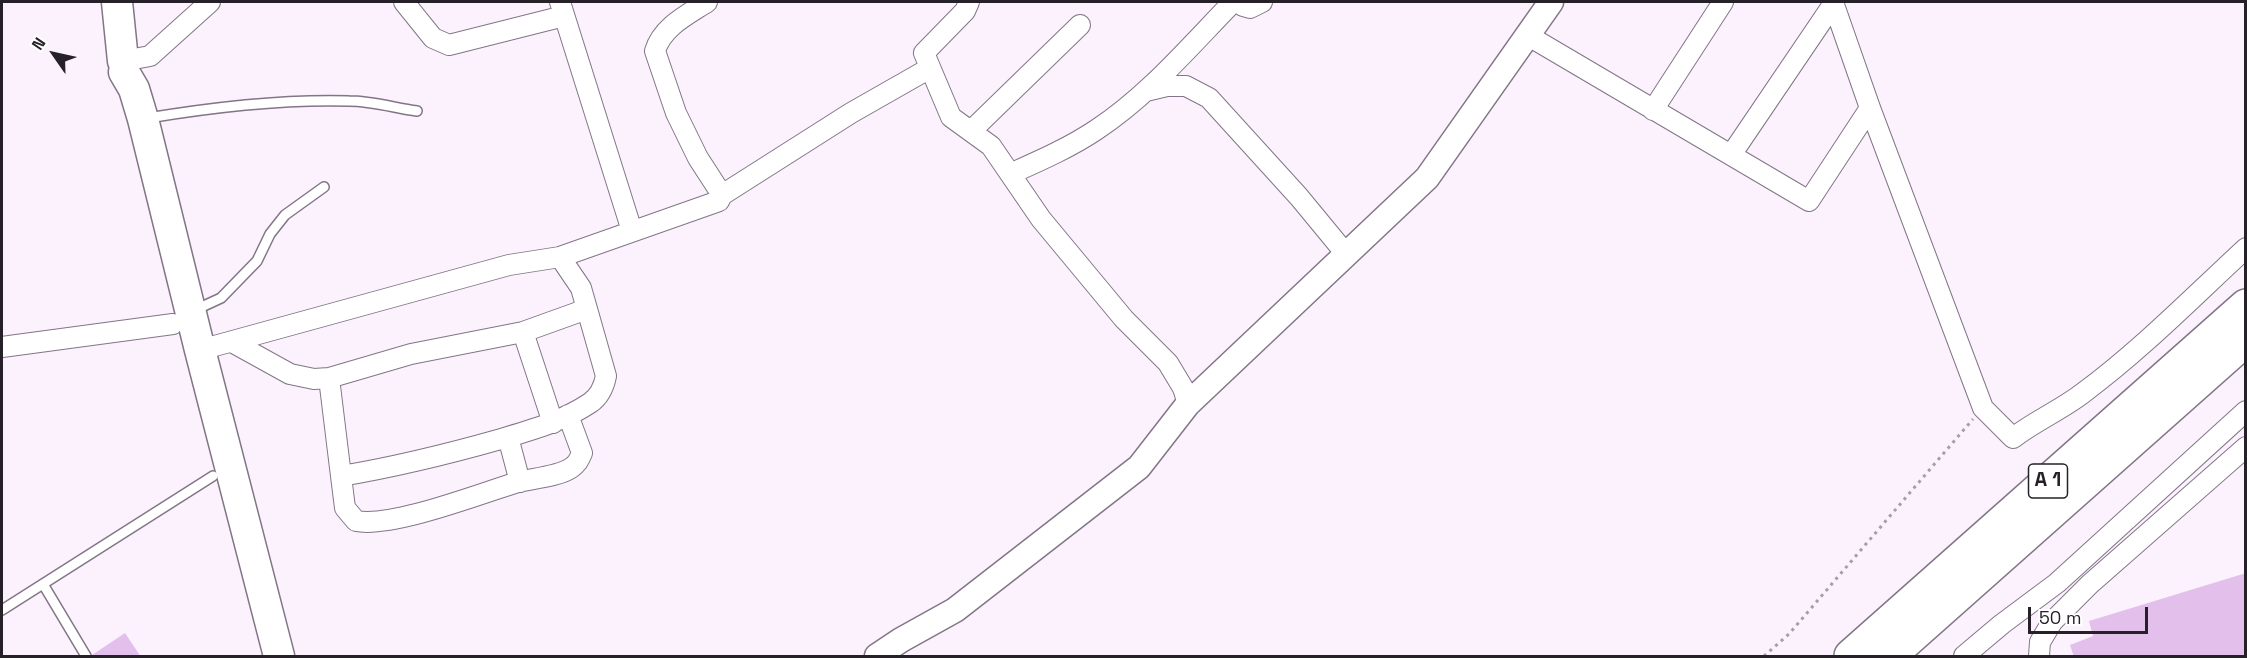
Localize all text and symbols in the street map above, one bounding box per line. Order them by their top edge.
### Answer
north arrow [24,24,84,84]
text: N [27,33,50,54]
road number: A 1 [2028,464,2068,498]
scale bar [2031,595,2151,633]
text: 50 m [2039,606,2081,629]

